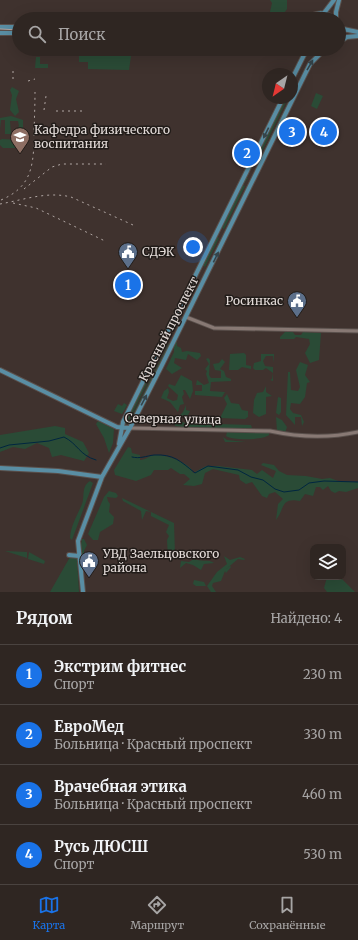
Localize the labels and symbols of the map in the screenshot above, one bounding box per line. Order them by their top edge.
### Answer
one-way arrow [307,59,314,71]
north arrow [262,68,298,104]
pin: 3 [279,117,305,147]
pin: 4 [311,117,337,147]
place label: Кафедра физического воспитания [34,122,170,151]
school or university icon: Кафедра физического воспитания [9,126,31,154]
one-way arrow [263,127,269,139]
pin: 2 [234,138,260,168]
your location [183,237,203,257]
public building icon: СДЭК [117,241,139,269]
place label: СДЭК [142,244,175,259]
one-way arrow [213,251,219,263]
pin: 1 [115,270,141,300]
street label: Красный проспект [136,274,202,384]
public building icon: Росинкас [286,290,308,318]
place label: Росинкас [226,293,283,308]
one-way arrow [141,394,147,405]
street label: Северная улица [125,410,222,427]
place label: УВД Заельцовского района [102,546,219,575]
public building icon: УВД Заельцовского района [78,550,100,578]

